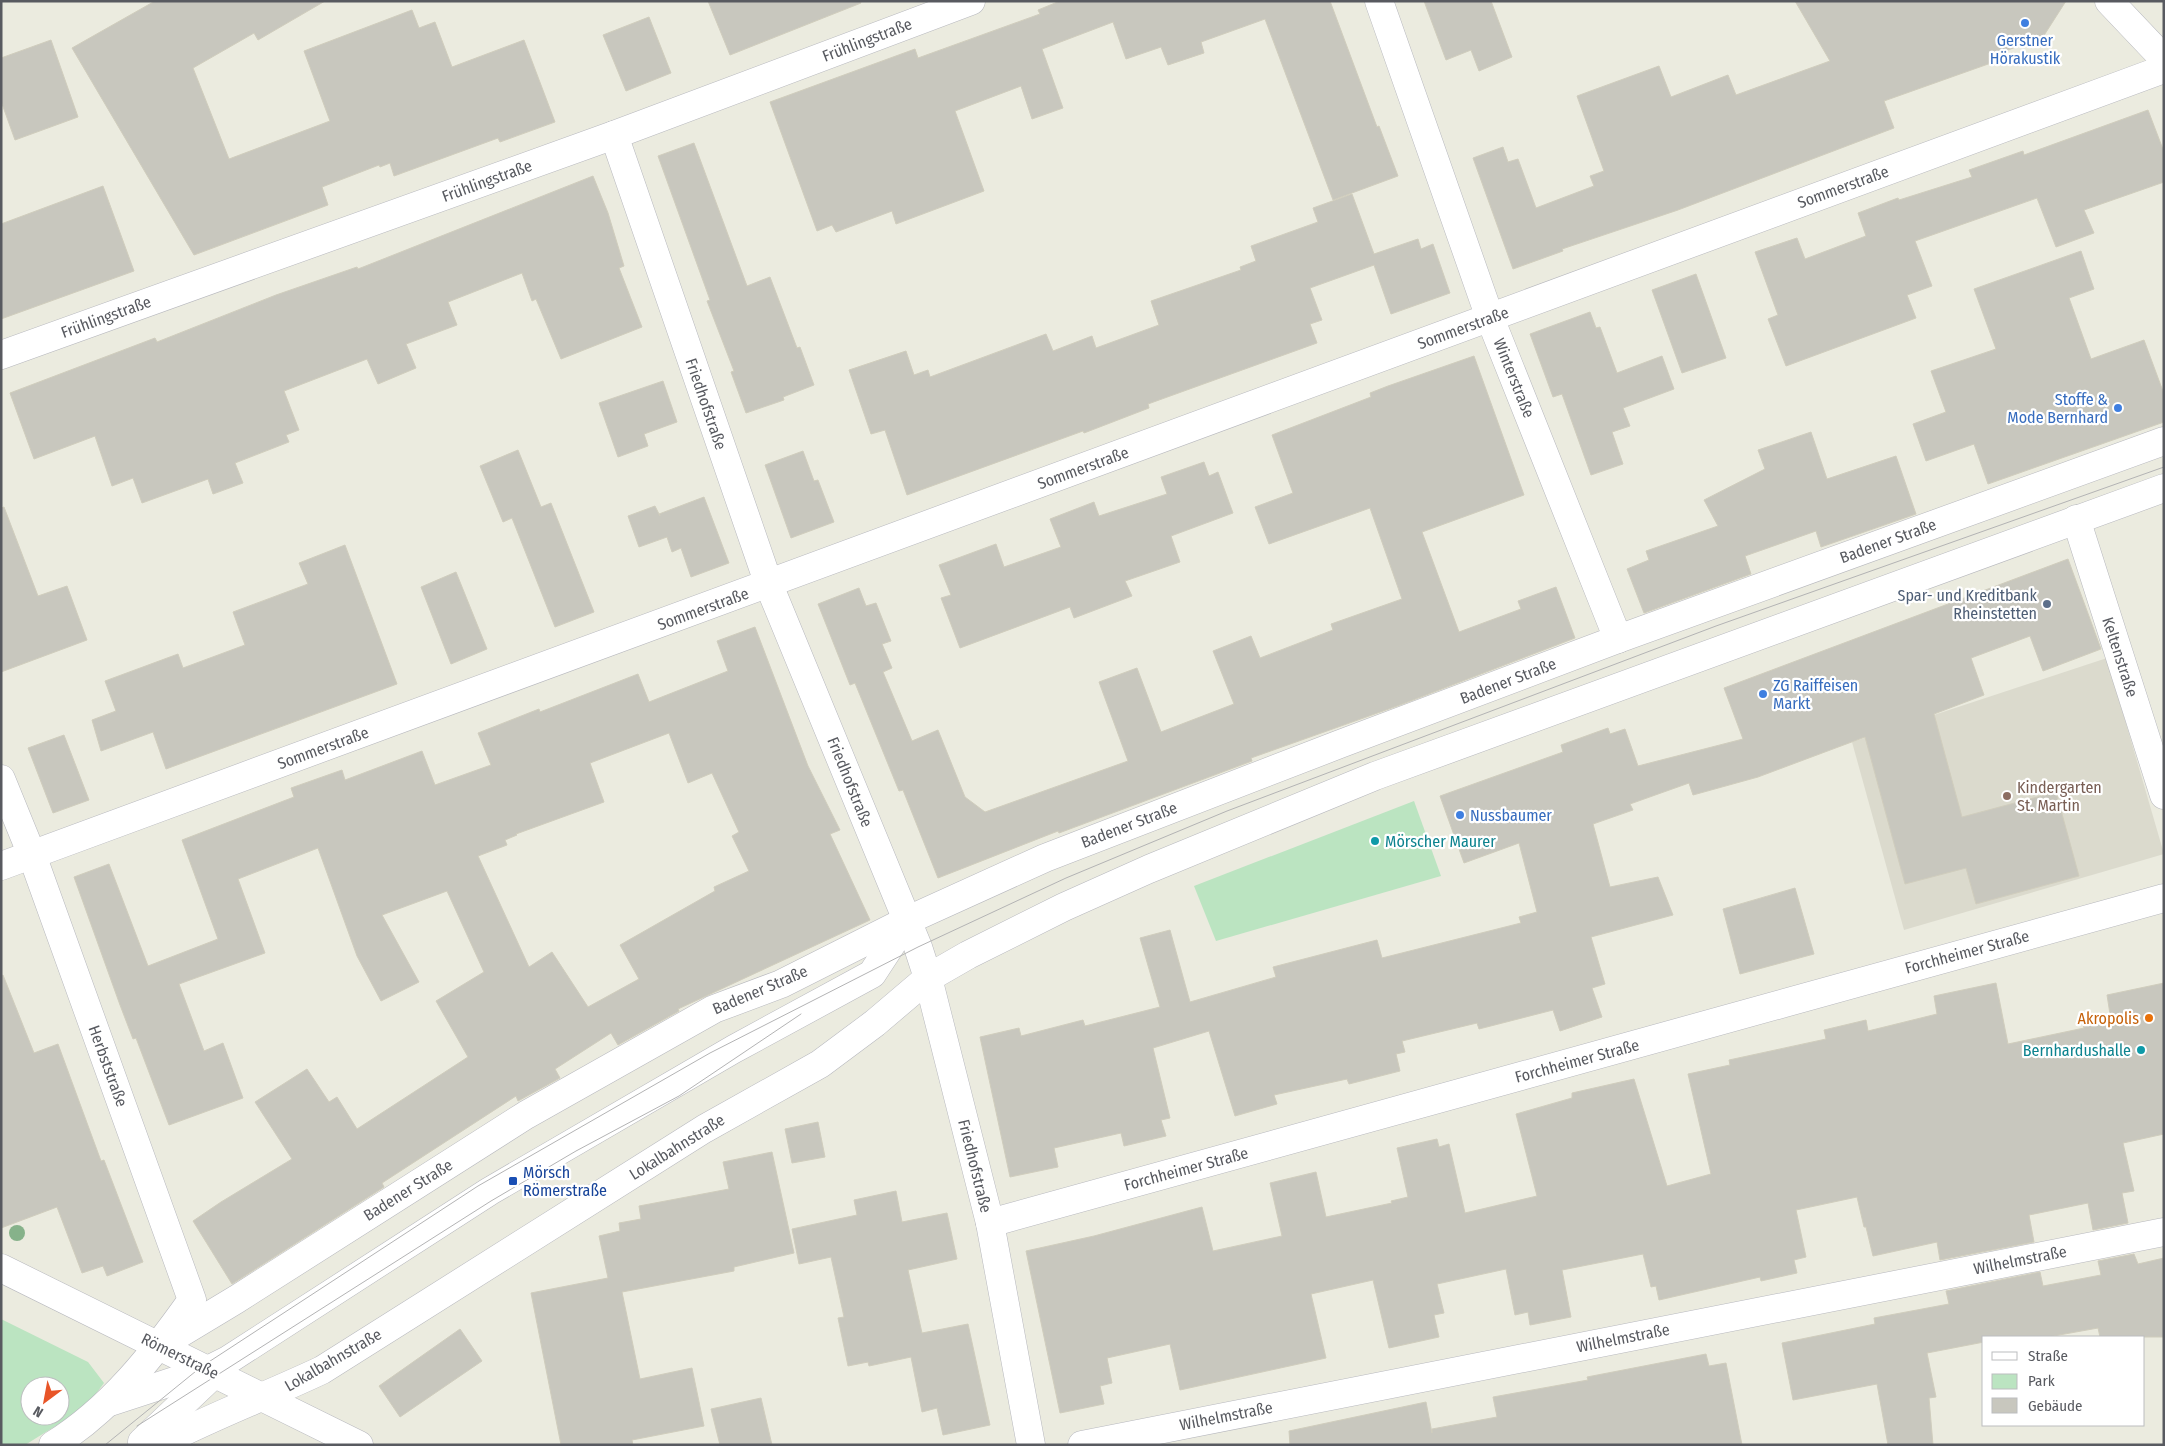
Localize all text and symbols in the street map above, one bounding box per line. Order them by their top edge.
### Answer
street label: Frühlingstraße [820,14,915,66]
marker: Gerstner Hörakustik [2019,17,2031,29]
place label: Gerstner Hörakustik [1990,31,2061,68]
street label: Frühlingstraße [439,156,535,206]
street label: Sommerstraße [1795,162,1891,212]
street label: Frühlingstraße [58,292,154,342]
street label: Sommerstraße [1415,303,1511,353]
street label: Winterstraße [1489,335,1539,421]
street label: Friedhofstraße [681,356,731,452]
place label: Stoffe & Mode Bernhard [2007,390,2108,427]
marker: Stoffe & Mode Bernhard [2112,402,2124,414]
street label: Sommerstraße [1035,443,1131,493]
street label: Badener Straße [1837,515,1939,567]
street label: Sommerstraße [655,584,751,634]
place label: Spar- und Kreditbank Rheinstetten [1898,586,2038,623]
marker: Spar- und Kreditbank Rheinstetten [2041,598,2053,610]
street label: Keltenstraße [2098,615,2142,700]
street label: Badener Straße [1457,654,1559,708]
place label: ZG Raiffeisen Markt [1773,676,1858,713]
marker: ZG Raiffeisen Markt [1757,688,1769,700]
street label: Sommerstraße [275,723,371,773]
street label: Friedhofstraße [823,734,877,830]
place label: Kindergarten St. Martin [2017,778,2102,815]
marker: Kindergarten St. Martin [2001,790,2013,802]
street label: Badener Straße [1078,798,1180,852]
place label: Nussbaumer [1470,806,1552,825]
marker: Nussbaumer [1454,809,1466,821]
place label: Mörscher Maurer [1385,832,1496,851]
marker: Mörscher Maurer [1369,835,1381,847]
street label: Forchheimer Straße [1903,926,2031,978]
street label: Badener Straße [710,961,810,1019]
place label: Akropolis [2078,1009,2139,1028]
marker: Akropolis [2143,1012,2155,1024]
street label: Herbststraße [84,1023,132,1109]
street label: Forchheimer Straße [1513,1035,1641,1087]
place label: Bernhardushalle [2023,1041,2131,1060]
marker: Bernhardushalle [2135,1044,2147,1056]
street label: Lokalbahnstraße [626,1110,728,1184]
street label: Friedhofstraße [954,1117,996,1215]
street label: Forchheimer Straße [1122,1143,1250,1195]
street label: Badener Straße [360,1155,456,1225]
place label: Mörsch Römerstraße [523,1163,607,1200]
marker: Mörsch Römerstraße [507,1175,519,1187]
street label: Wilhelmstraße [1972,1242,2068,1278]
street label: Wilhelmstraße [1575,1320,1671,1356]
street label: Lokalbahnstraße [281,1325,385,1395]
street label: Römerstraße [138,1329,222,1383]
legend [1982,1336,2145,1426]
text: Straße [2028,1347,2068,1365]
text: Park [2028,1372,2055,1390]
north arrow [20,1376,70,1426]
text: Gebäude [2028,1397,2083,1415]
street label: Wilhelmstraße [1178,1398,1274,1434]
text: N [30,1402,46,1421]

